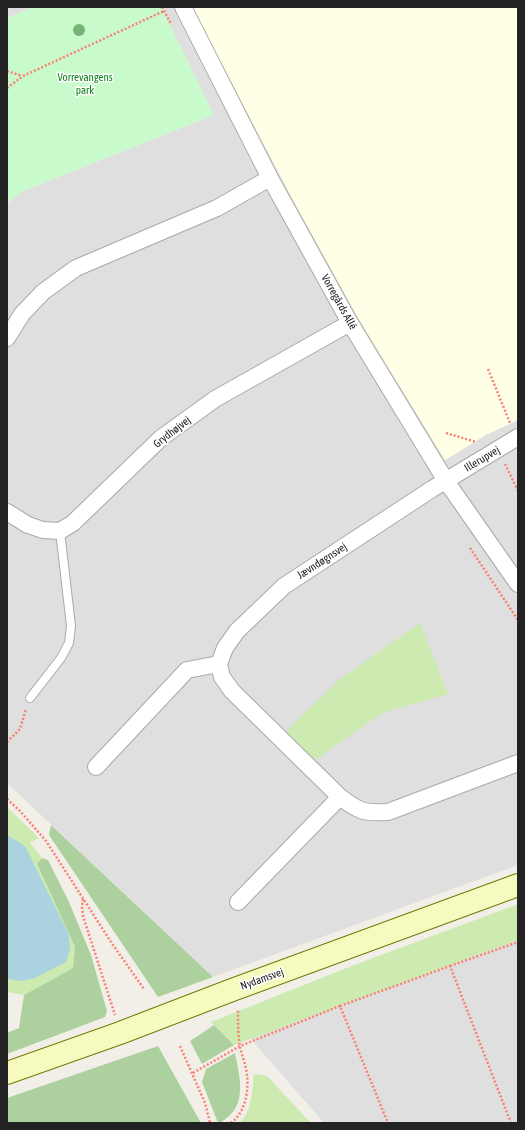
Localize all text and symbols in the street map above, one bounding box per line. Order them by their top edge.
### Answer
park label: Vorrevangens park [57,71,113,97]
street label: Vorregårds Allé [318,272,360,332]
street label: Grydhøjvej [151,413,193,451]
street label: Illerupvej [462,443,502,475]
street label: Jævndøgnsvej [295,540,349,582]
street label: Nydamsvej [239,965,285,993]

